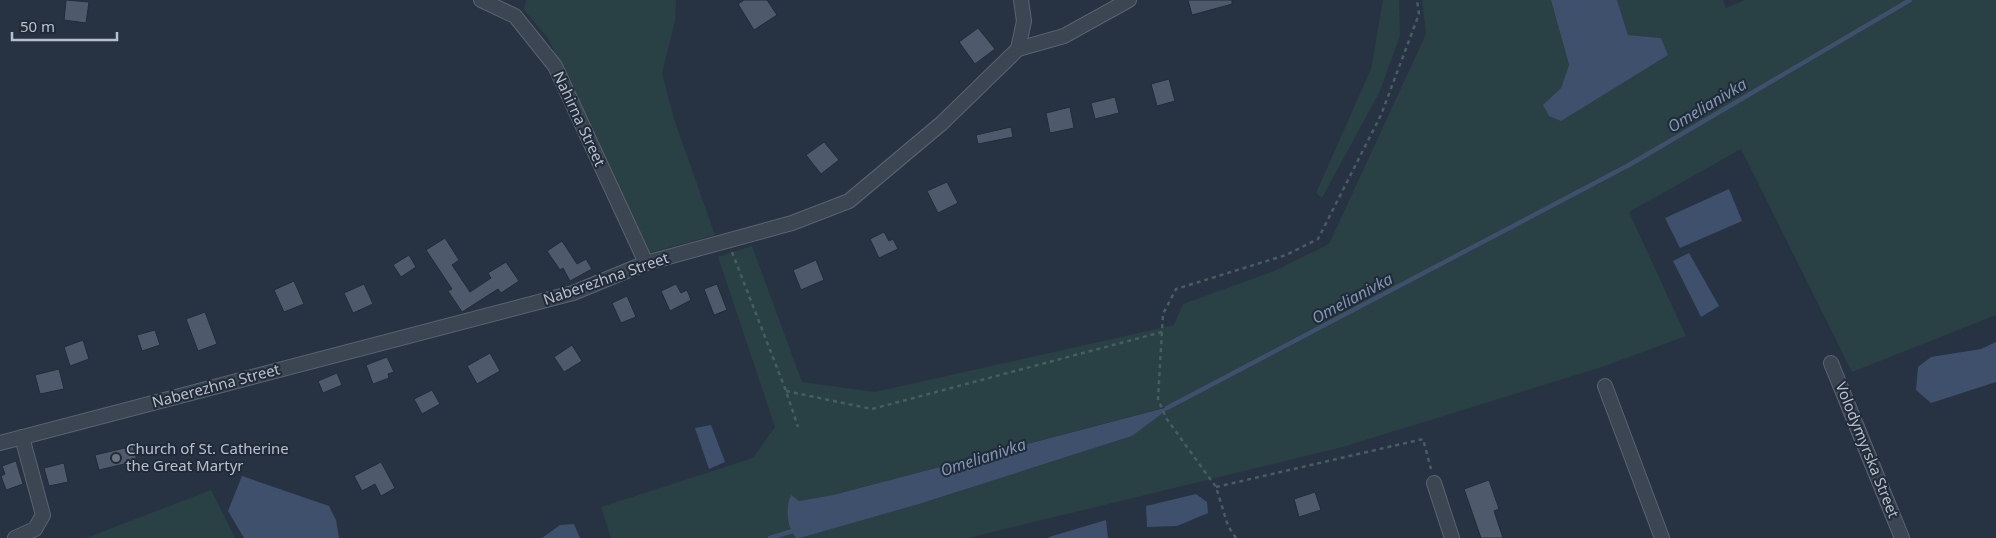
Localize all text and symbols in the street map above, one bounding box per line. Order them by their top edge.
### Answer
scale bar [12,10,118,42]
text: 50 m [20,16,55,36]
street label: Nahirna Street [549,68,611,170]
water label: Omelianivka [1663,73,1751,137]
street label: Naberezhna Street [540,247,672,309]
water label: Omelianivka [1308,267,1396,329]
street label: Naberezhna Street [150,358,282,412]
street label: Volodymyrska Street [1832,379,1905,521]
water label: Omelianivka [937,433,1029,481]
place label: Church of St. Catherine the Great Martyr [126,438,289,475]
marker: Church of St. Catherine the Great Martyr [110,452,122,464]

